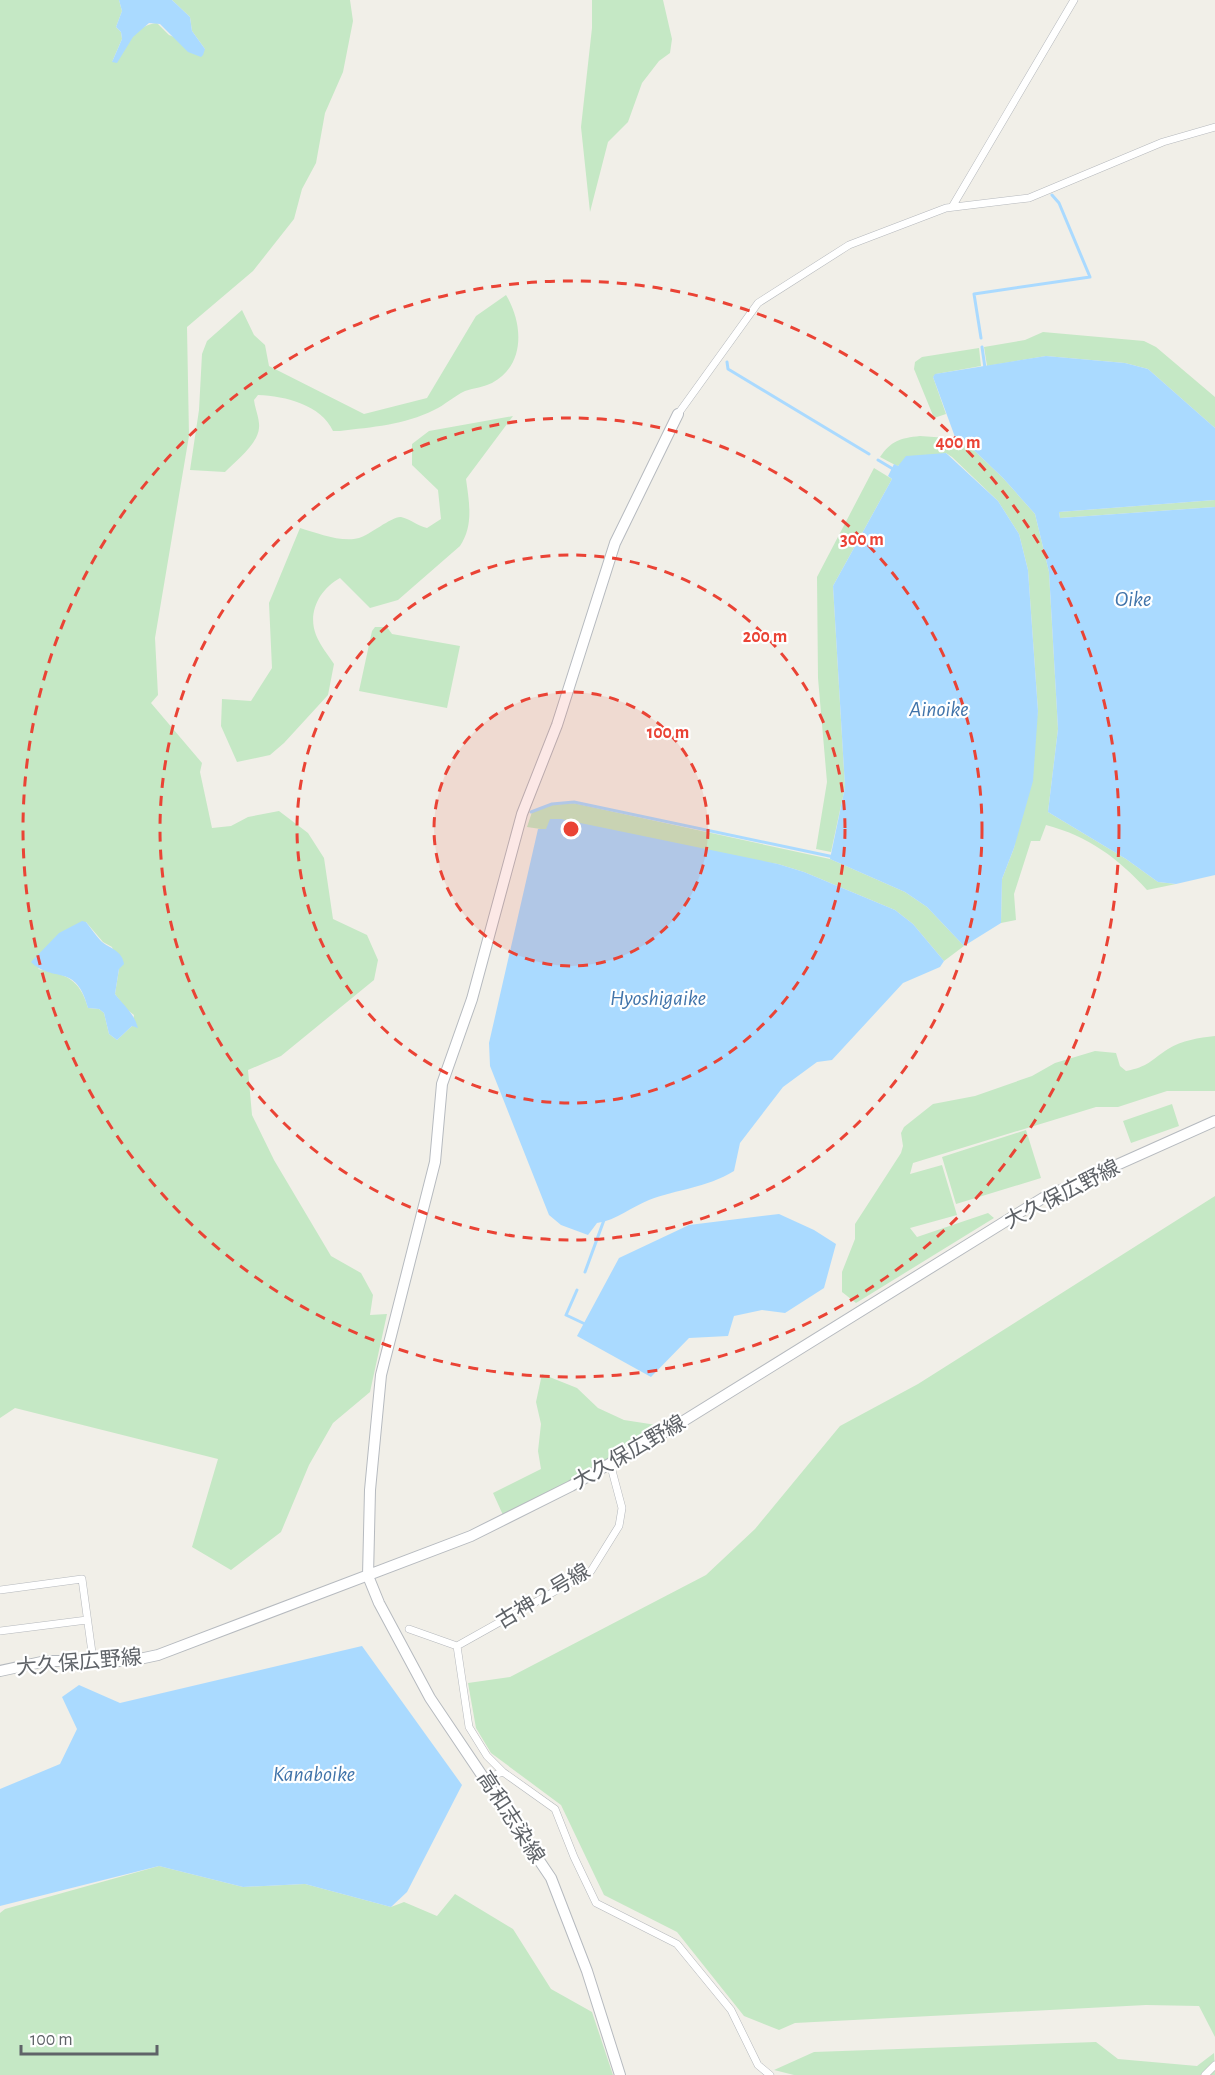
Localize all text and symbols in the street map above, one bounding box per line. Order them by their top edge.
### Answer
text: 400 m [935,434,981,452]
text: 300 m [840,531,884,549]
water label: Oike [1115,588,1151,610]
text: 200 m [743,628,787,646]
water label: Ainoike [908,698,969,720]
text: 100 m [647,724,689,742]
centre of rings [561,819,581,839]
water label: Hyoshigaike [610,987,706,1009]
street label: 大久保広野線 [1001,1156,1123,1232]
street label: 大久保広野線 [569,1411,689,1493]
street label: 古神２号線 [492,1560,594,1632]
street label: 大久保広野線 [15,1646,143,1678]
water label: Kanaboike [273,1763,355,1785]
street label: 高和志染線 [473,1767,549,1867]
scale bar [21,2018,158,2056]
text: 100 m [30,2031,73,2049]

